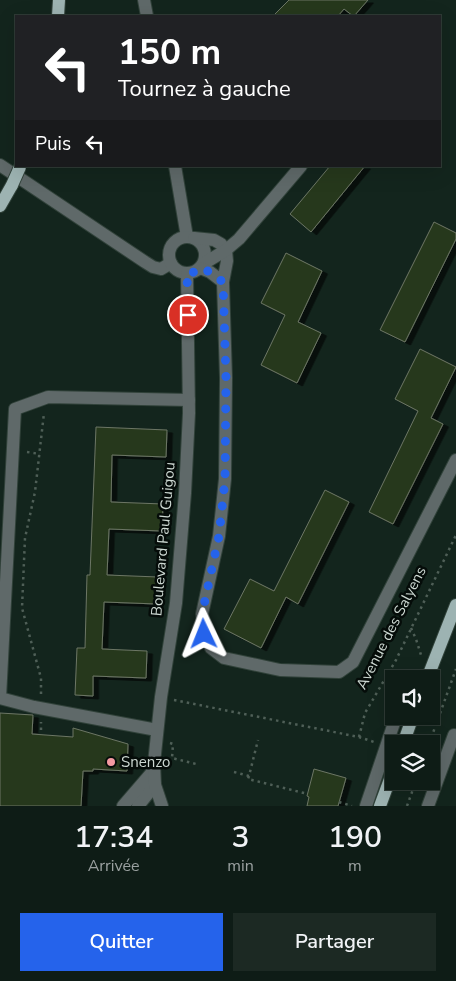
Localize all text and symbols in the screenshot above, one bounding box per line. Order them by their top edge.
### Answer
text: 150 m [118,29,221,76]
icon: left [35,35,100,100]
text: Tournez à gauche [118,74,291,104]
icon: left [81,130,109,158]
text: Puis [35,131,71,157]
pin [167,294,209,336]
icon: arrive [174,301,202,329]
street label: Boulevard Paul Guigou [146,461,180,617]
street label: Avenue des Salyens [351,563,431,693]
position arrow [177,607,229,659]
map controls [385,670,440,790]
button: sound [385,670,440,725]
button: layers [385,735,440,790]
place label: Snenzo [121,752,170,772]
marker: Snenzo [105,756,117,768]
text: 17:34 [74,817,153,858]
text: 3 [232,817,250,858]
text: 190 [328,817,382,858]
text: Arrivée [88,855,140,877]
text: min [227,855,254,877]
text: m [348,855,362,877]
button: Quitter [20,913,223,971]
button: Partager [233,913,436,971]

